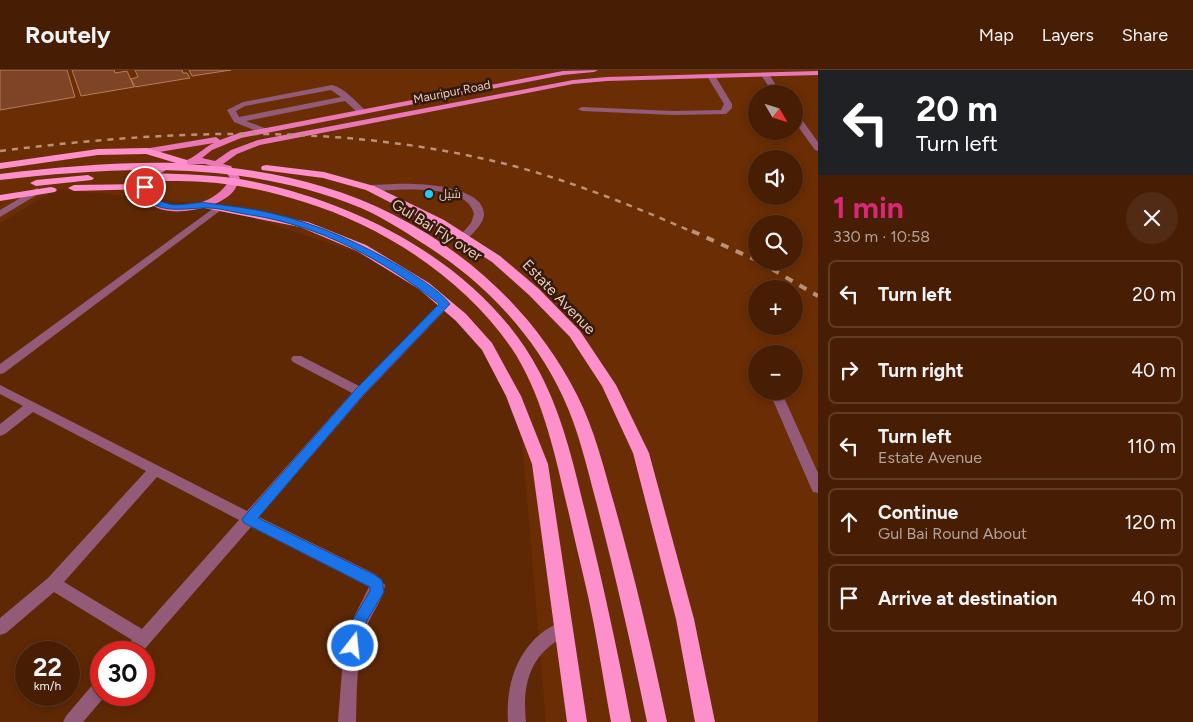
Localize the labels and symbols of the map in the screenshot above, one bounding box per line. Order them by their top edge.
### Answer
street label: Mauripur Road [412,78,492,106]
north arrow [748,85,802,140]
pin [124,166,166,208]
place label: شیل [439,187,461,201]
marker: شیل [423,188,435,200]
street label: Gul Bai Fly over [388,195,486,265]
street label: Estate Avenue [519,256,599,338]
position arrow [326,619,378,671]
speed limit sign: 30 [90,641,155,706]

